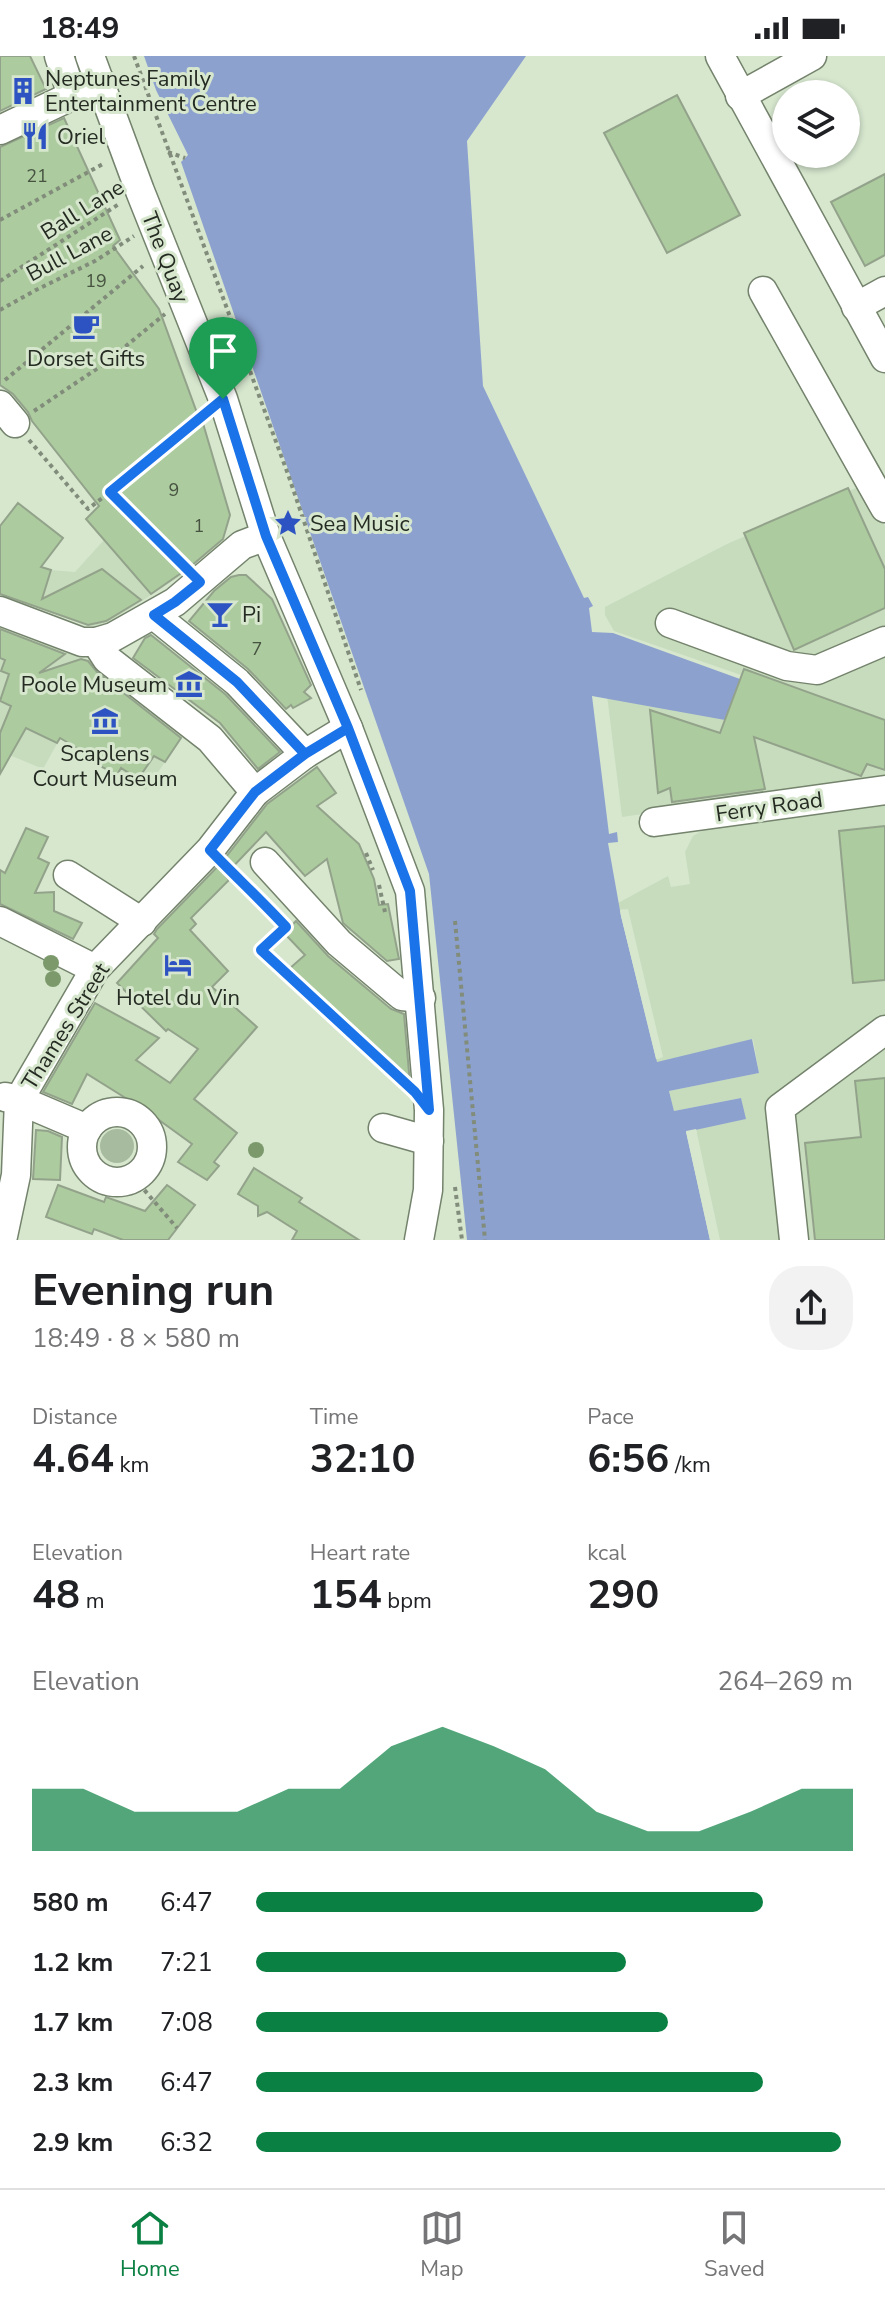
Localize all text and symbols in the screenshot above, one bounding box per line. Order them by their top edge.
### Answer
text: 18:49 [40,8,119,49]
place label: Neptunes Family Entertainment Centre [45,64,257,119]
building icon: Neptunes Family Entertainment Centre [8,76,38,106]
map controls [772,80,860,168]
button: layers [772,80,860,168]
restaurant icon: Oriel [20,121,50,151]
place label: Oriel [57,122,106,152]
house number: 21 [26,164,48,188]
street label: Ball Lane [35,172,130,247]
street label: The Quay [134,208,196,308]
street label: Bull Lane [21,219,118,289]
house number: 19 [85,269,107,293]
cafe icon: Dorset Gifts [71,311,101,341]
pin [189,317,257,399]
icon: arrive [201,329,245,373]
place label: Dorset Gifts [27,344,145,374]
house number: 9 [169,478,179,502]
place icon: Sea Music [273,508,303,538]
place label: Sea Music [310,509,410,539]
house number: 1 [194,514,204,538]
bar icon: Pi [205,599,235,629]
place label: Pi [242,600,261,630]
house number: 7 [252,637,262,661]
museum icon: Poole Museum [174,669,204,699]
place label: Poole Museum [21,670,167,700]
museum icon: Scaplens Court Museum [90,706,120,736]
place label: Scaplens Court Museum [32,739,178,794]
street label: Ferry Road [714,785,825,829]
hotel icon: Hotel du Vin [163,950,193,980]
street label: Thames Street [15,957,117,1096]
place label: Hotel du Vin [116,983,240,1013]
text: Evening run [32,1261,274,1321]
button: share [769,1266,853,1350]
text: 18:49 · 8 × 580 m [32,1321,240,1356]
text: Distance [32,1402,117,1432]
text: Time [310,1402,359,1432]
text: Pace [587,1402,634,1432]
text: 4.64 [32,1432,114,1486]
text: 32:10 [310,1432,416,1486]
text: 6:56 [587,1432,669,1486]
text: km [114,1450,149,1480]
text: /km [669,1450,711,1480]
text: Elevation [32,1538,123,1568]
text: Heart rate [310,1538,410,1568]
text: kcal [587,1538,626,1568]
text: 48 [32,1568,80,1622]
text: 154 [310,1568,382,1622]
text: 290 [587,1568,659,1622]
text: m [80,1586,105,1616]
text: bpm [382,1586,432,1616]
text: Elevation [32,1664,140,1699]
text: 264–269 m [717,1664,853,1699]
text: 580 m [32,1885,109,1920]
text: 6:47 [160,1885,213,1920]
text: 1.2 km [32,1945,113,1980]
text: 7:21 [160,1945,213,1980]
text: 1.7 km [32,2005,113,2040]
text: 7:08 [160,2005,213,2040]
text: 2.3 km [32,2065,113,2100]
text: 6:47 [160,2065,213,2100]
text: 2.9 km [32,2125,113,2160]
text: 6:32 [160,2125,213,2160]
tab: Home [120,2206,180,2284]
tab: Map [420,2206,464,2284]
tab: Saved [704,2206,765,2284]

